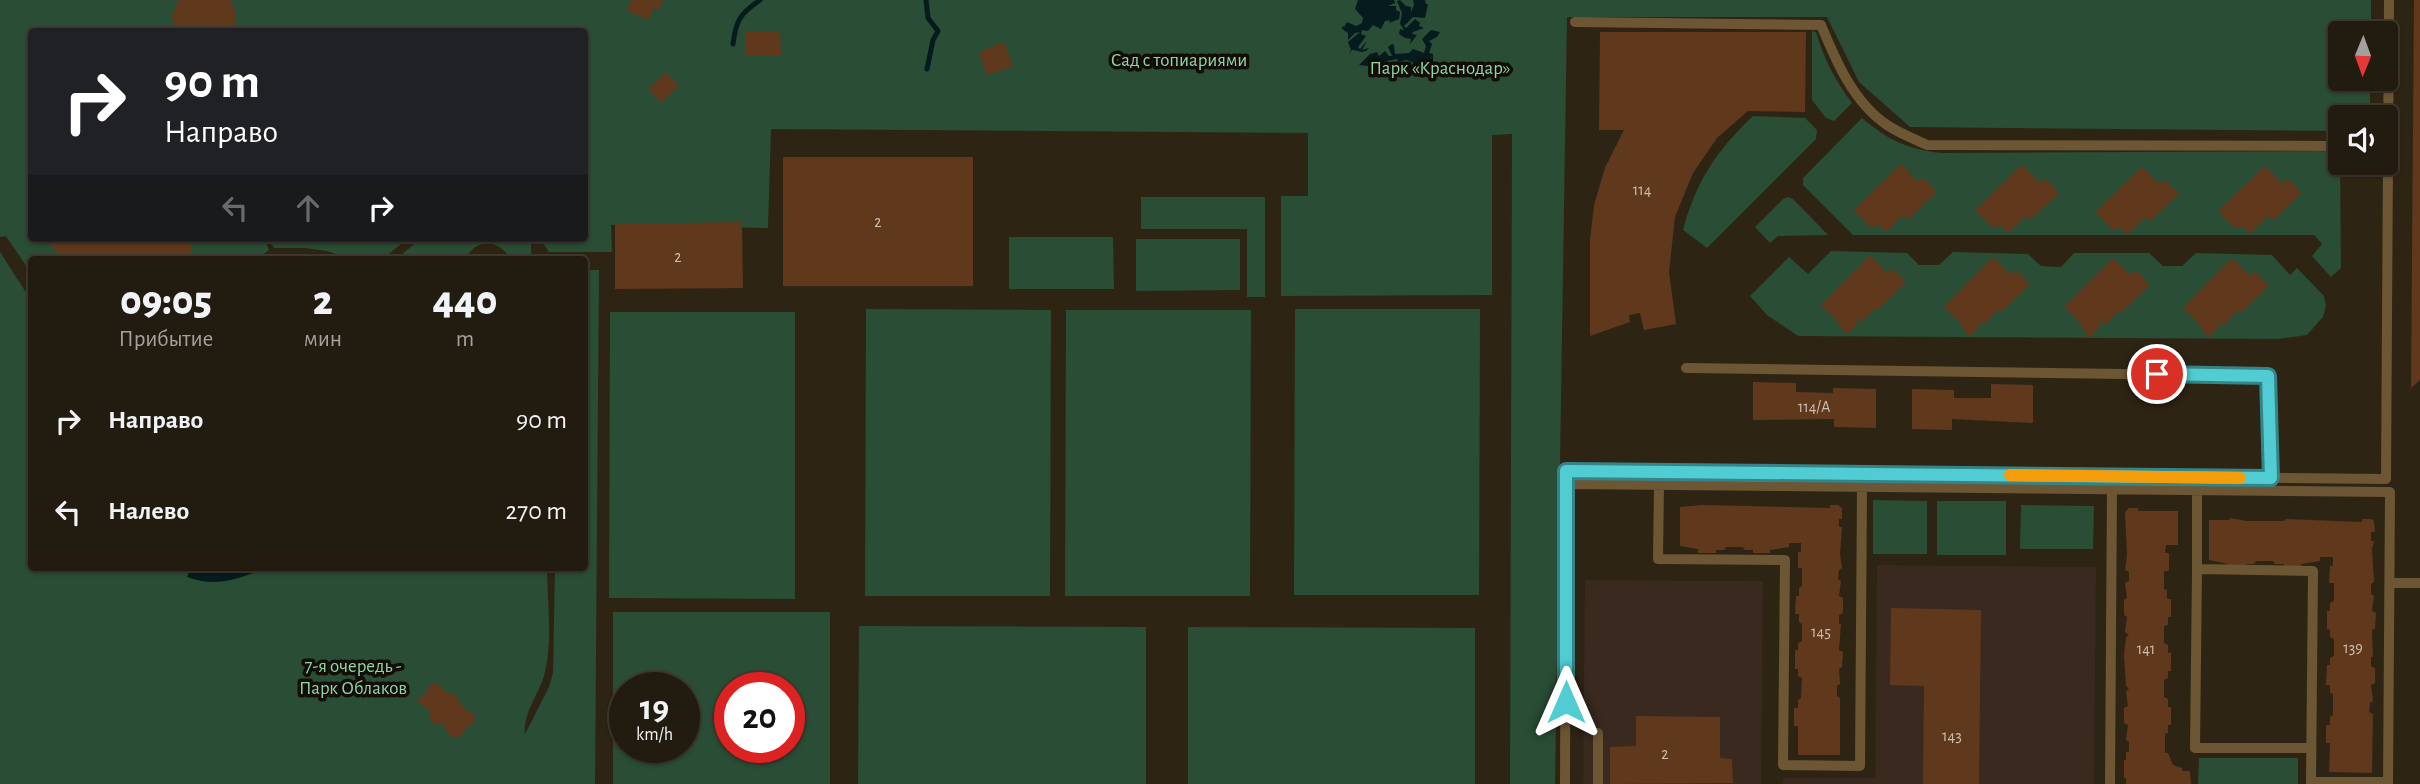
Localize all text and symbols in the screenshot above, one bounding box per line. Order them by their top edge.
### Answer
north arrow [2328,21,2398,91]
map controls [2328,21,2398,175]
park label: Сад с топиариями [1111,51,1247,70]
icon: right [49,56,140,147]
text: 90 m [164,58,260,107]
park label: Парк «Краснодар» [1370,59,1510,78]
button: sound [2328,105,2398,175]
text: Направо [164,116,278,148]
house number: 114 [1633,182,1652,198]
icon: left [216,189,254,227]
icon: ahead [289,189,327,227]
icon: right [362,189,400,227]
house number: 2 [874,214,882,230]
house number: 2 [674,249,682,265]
text: 09:05 [120,280,212,322]
text: 2 [313,280,333,322]
text: 440 [433,280,497,322]
text: Прибытие [119,328,213,351]
text: мин [304,328,342,351]
text: m [456,328,474,351]
pin [2127,344,2187,404]
icon: arrive [2138,355,2176,393]
house number: 114/А [1798,399,1831,415]
icon: right [49,402,87,440]
text: Направо [108,407,203,433]
text: 90 m [516,407,567,433]
icon: left [49,493,87,531]
text: Налево [108,498,189,524]
text: 270 m [506,498,567,524]
house number: 145 [1811,624,1831,640]
house number: 139 [2343,640,2363,656]
house number: 141 [2137,641,2155,657]
park label: 7-я очередь - Парк Облаков [299,657,407,698]
position arrow [1529,665,1603,739]
speed limit sign: 20 [714,672,805,763]
text: 19 [640,691,669,726]
text: km/h [636,726,673,744]
house number: 143 [1942,728,1962,744]
house number: 2 [1661,746,1669,762]

